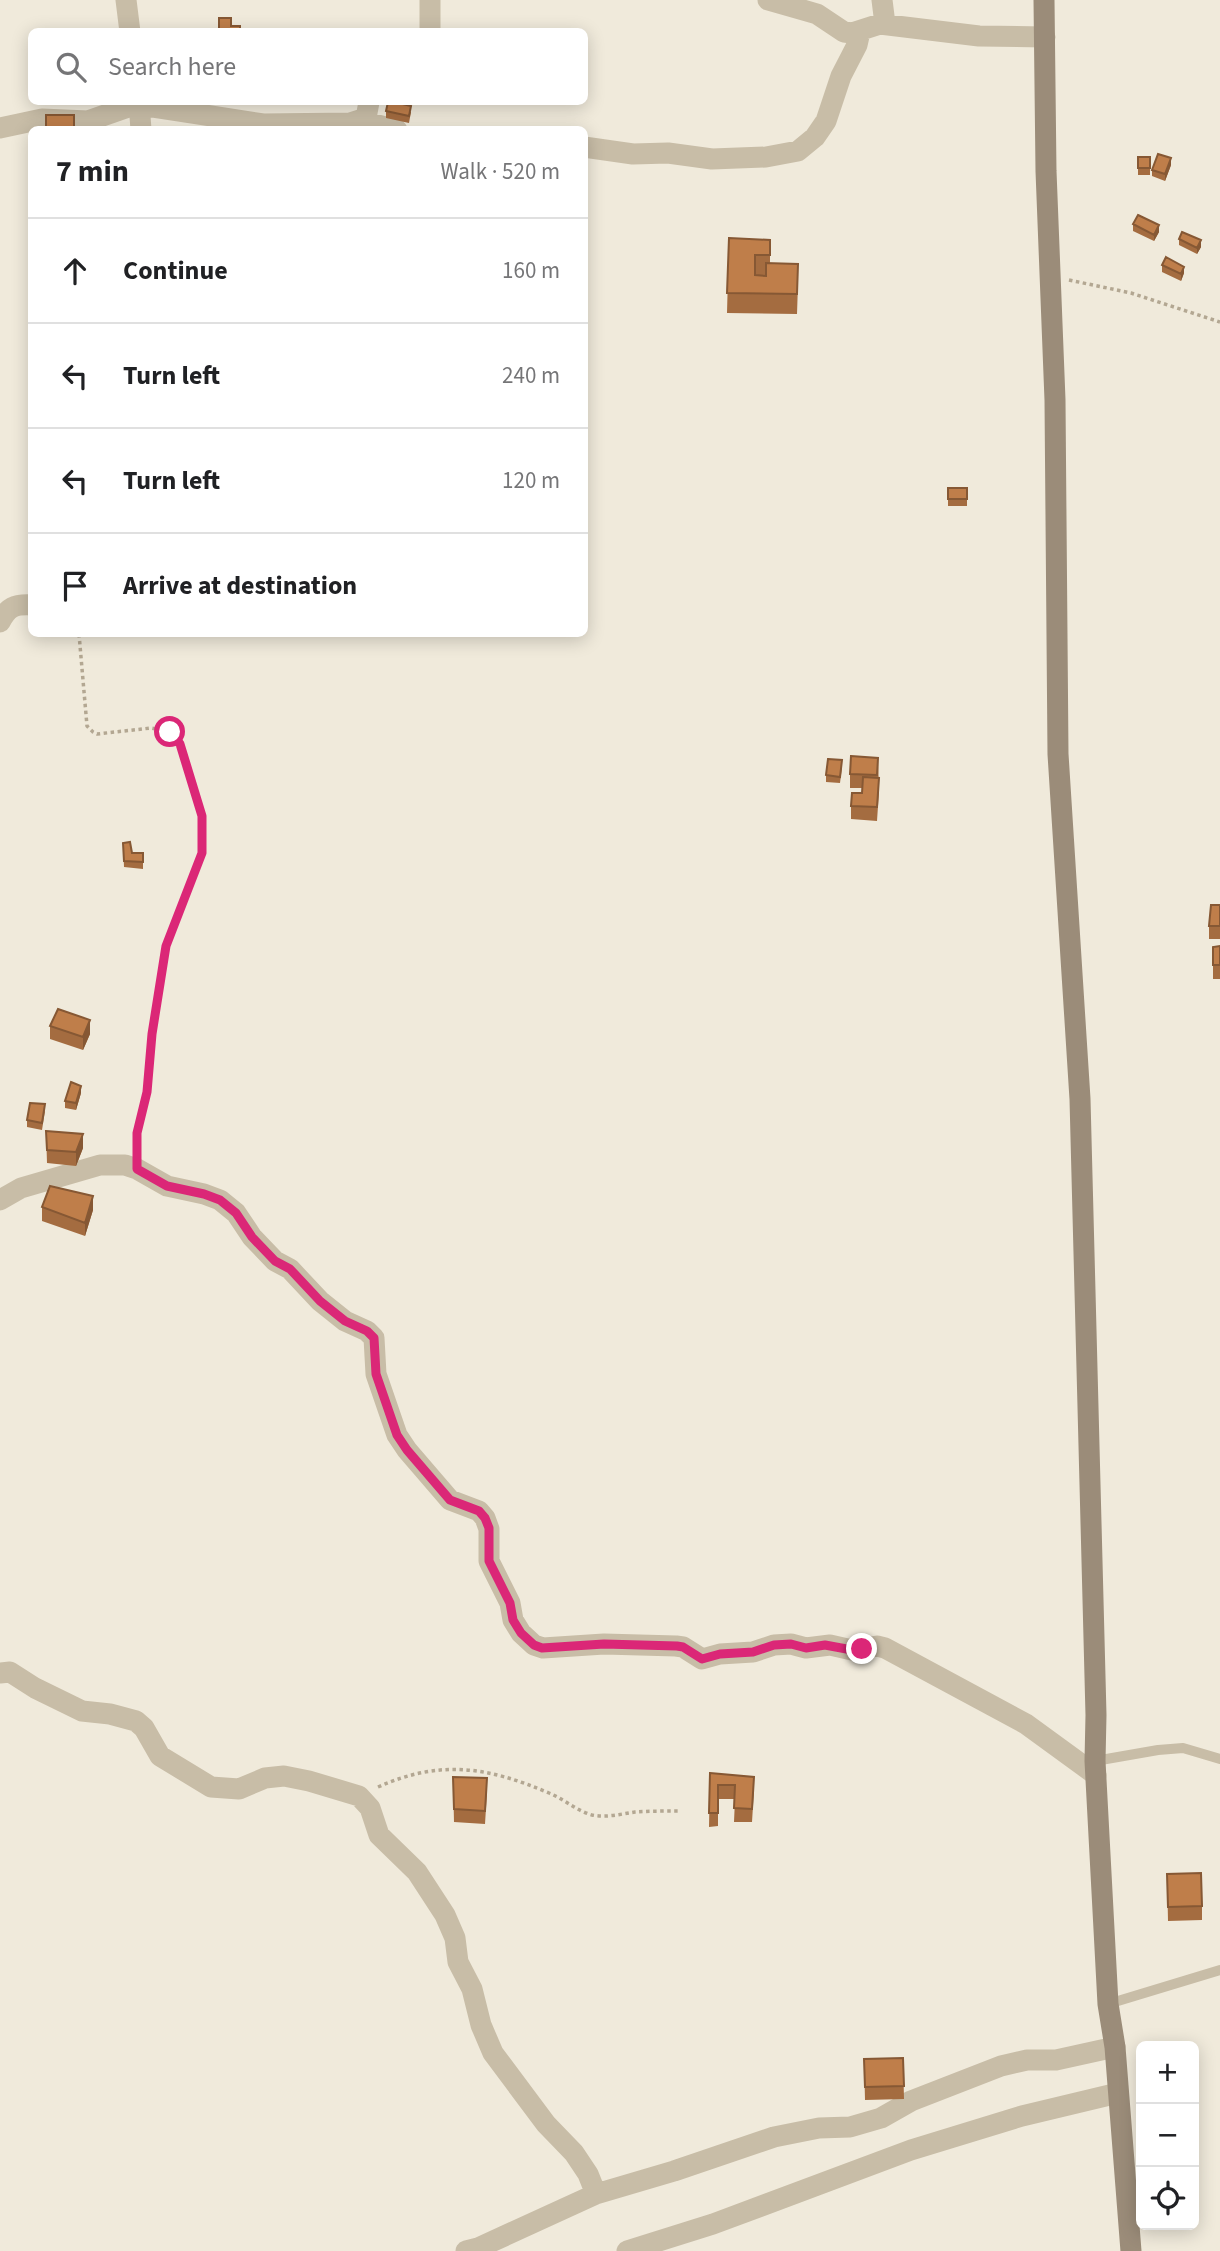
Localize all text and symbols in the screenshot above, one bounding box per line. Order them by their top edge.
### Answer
search box [28,28,588,105]
icon: search [52,48,90,86]
text: Search here [108,48,236,85]
text: 7 min [56,150,129,193]
text: Walk · 520 m [441,155,560,188]
icon: ahead [56,252,94,290]
text: Continue [123,252,228,289]
text: 160 m [502,254,560,287]
icon: left [56,357,94,395]
text: Turn left [123,357,220,394]
text: 240 m [502,359,560,392]
icon: left [56,462,94,500]
text: Turn left [123,462,220,499]
text: 120 m [502,464,560,497]
icon: arrive [56,567,94,605]
text: Arrive at destination [123,567,357,604]
route start [154,716,185,747]
route end [846,1633,877,1664]
map controls [1136,2041,1199,2230]
button: + [1136,2041,1199,2104]
button: − [1136,2104,1199,2167]
button: locate [1136,2167,1199,2230]

